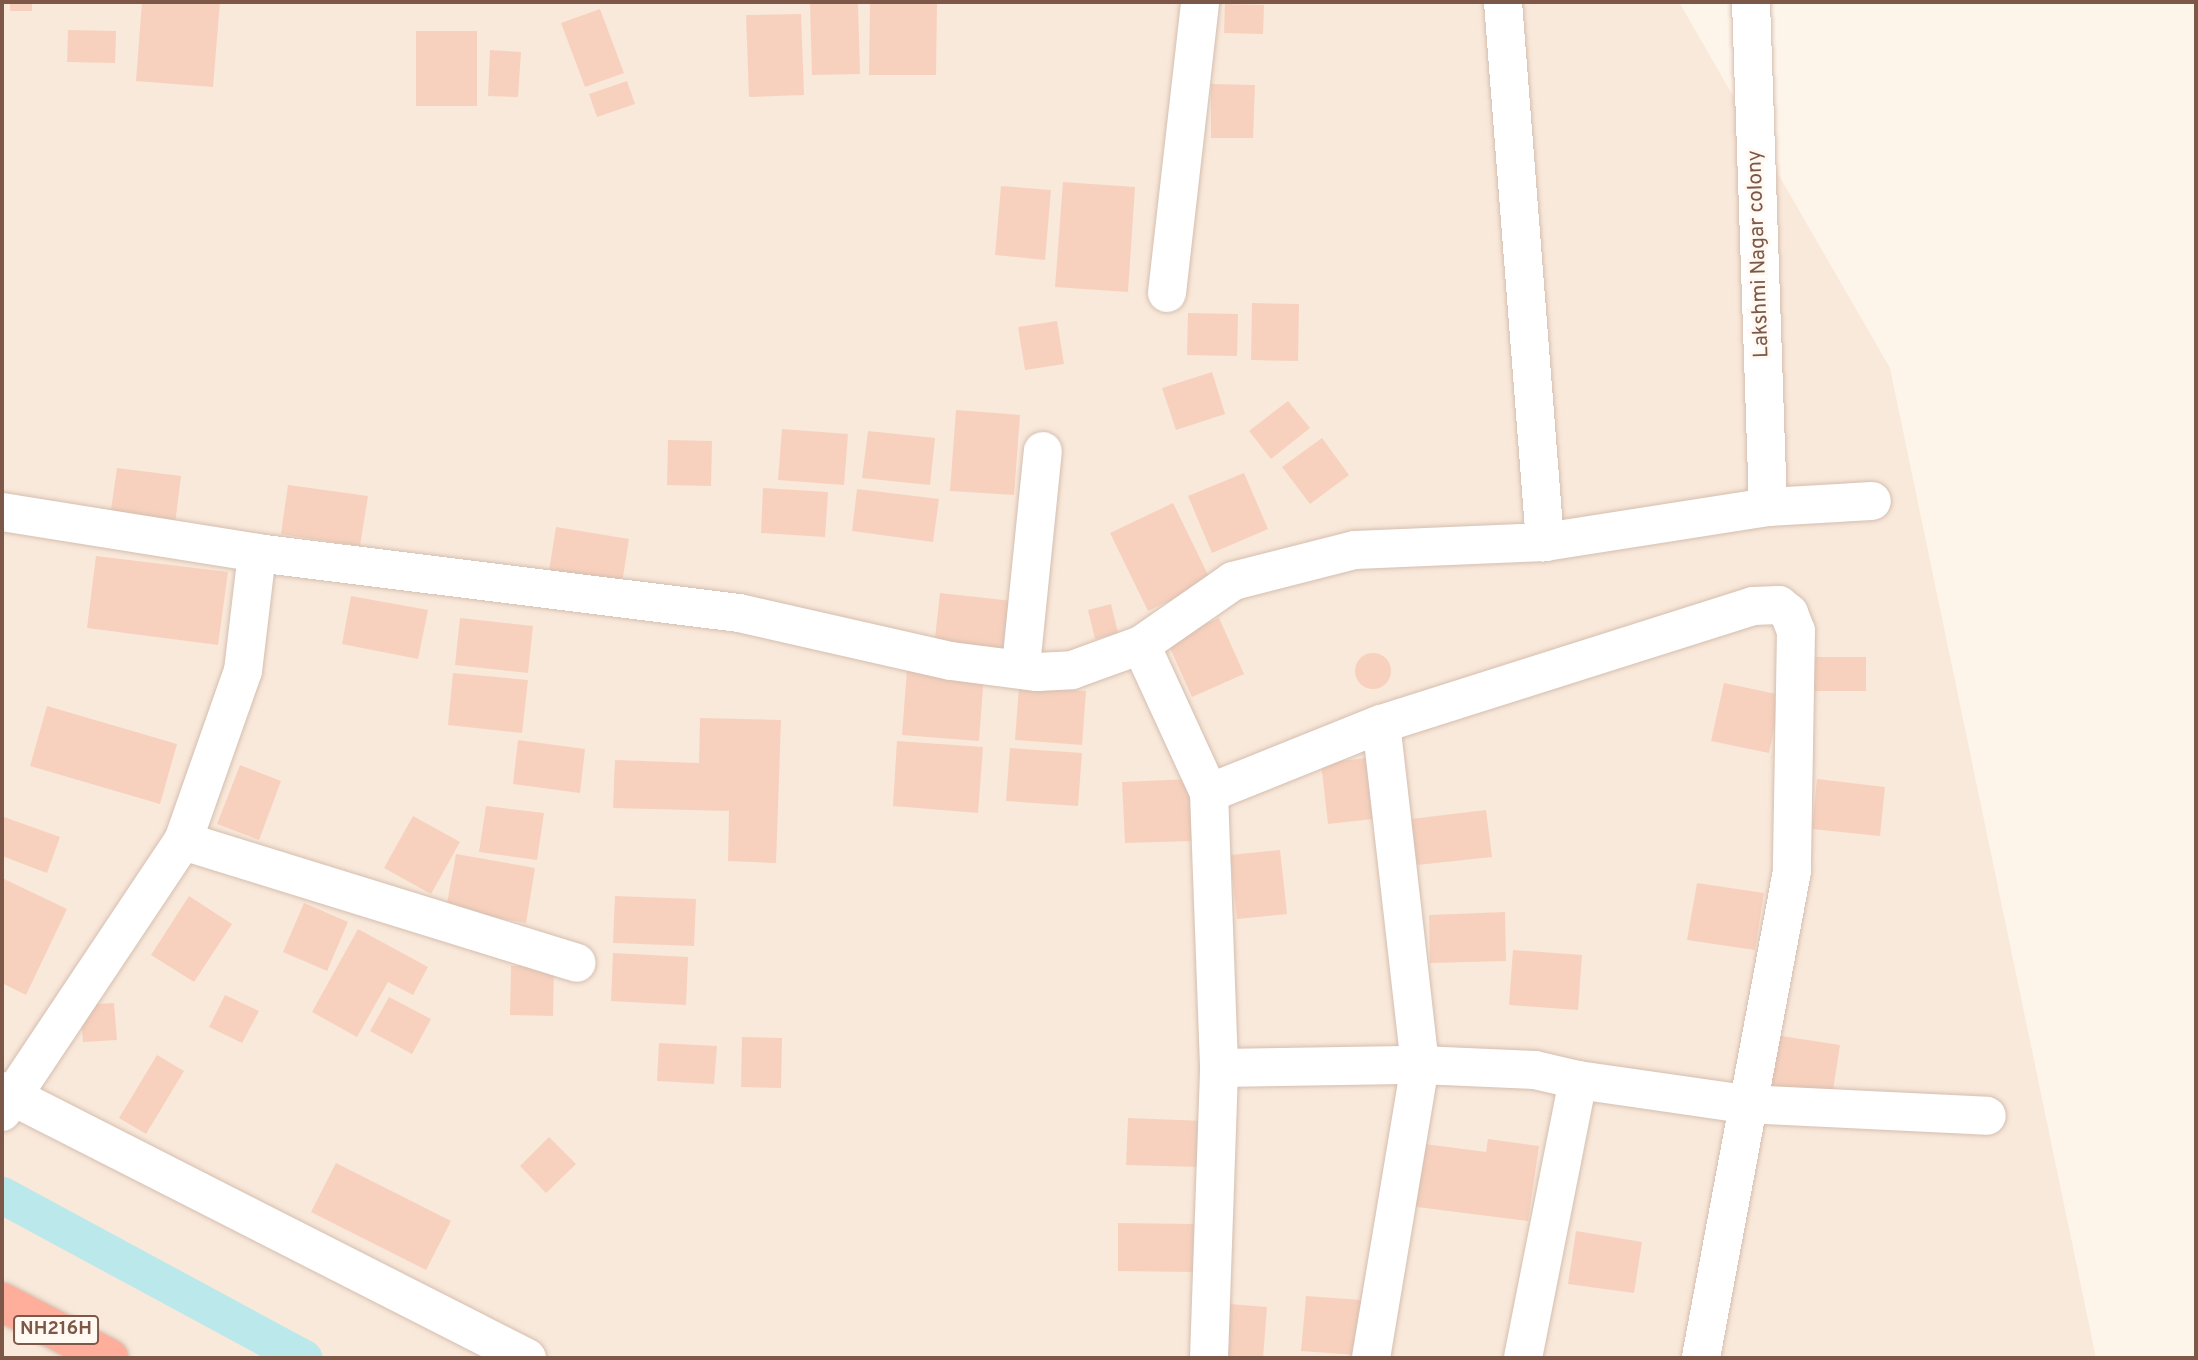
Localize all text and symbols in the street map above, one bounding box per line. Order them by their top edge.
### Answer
street label: Lakshmi Nagar colony [1743,150,1775,358]
road number: NH216H [12,1314,100,1346]

